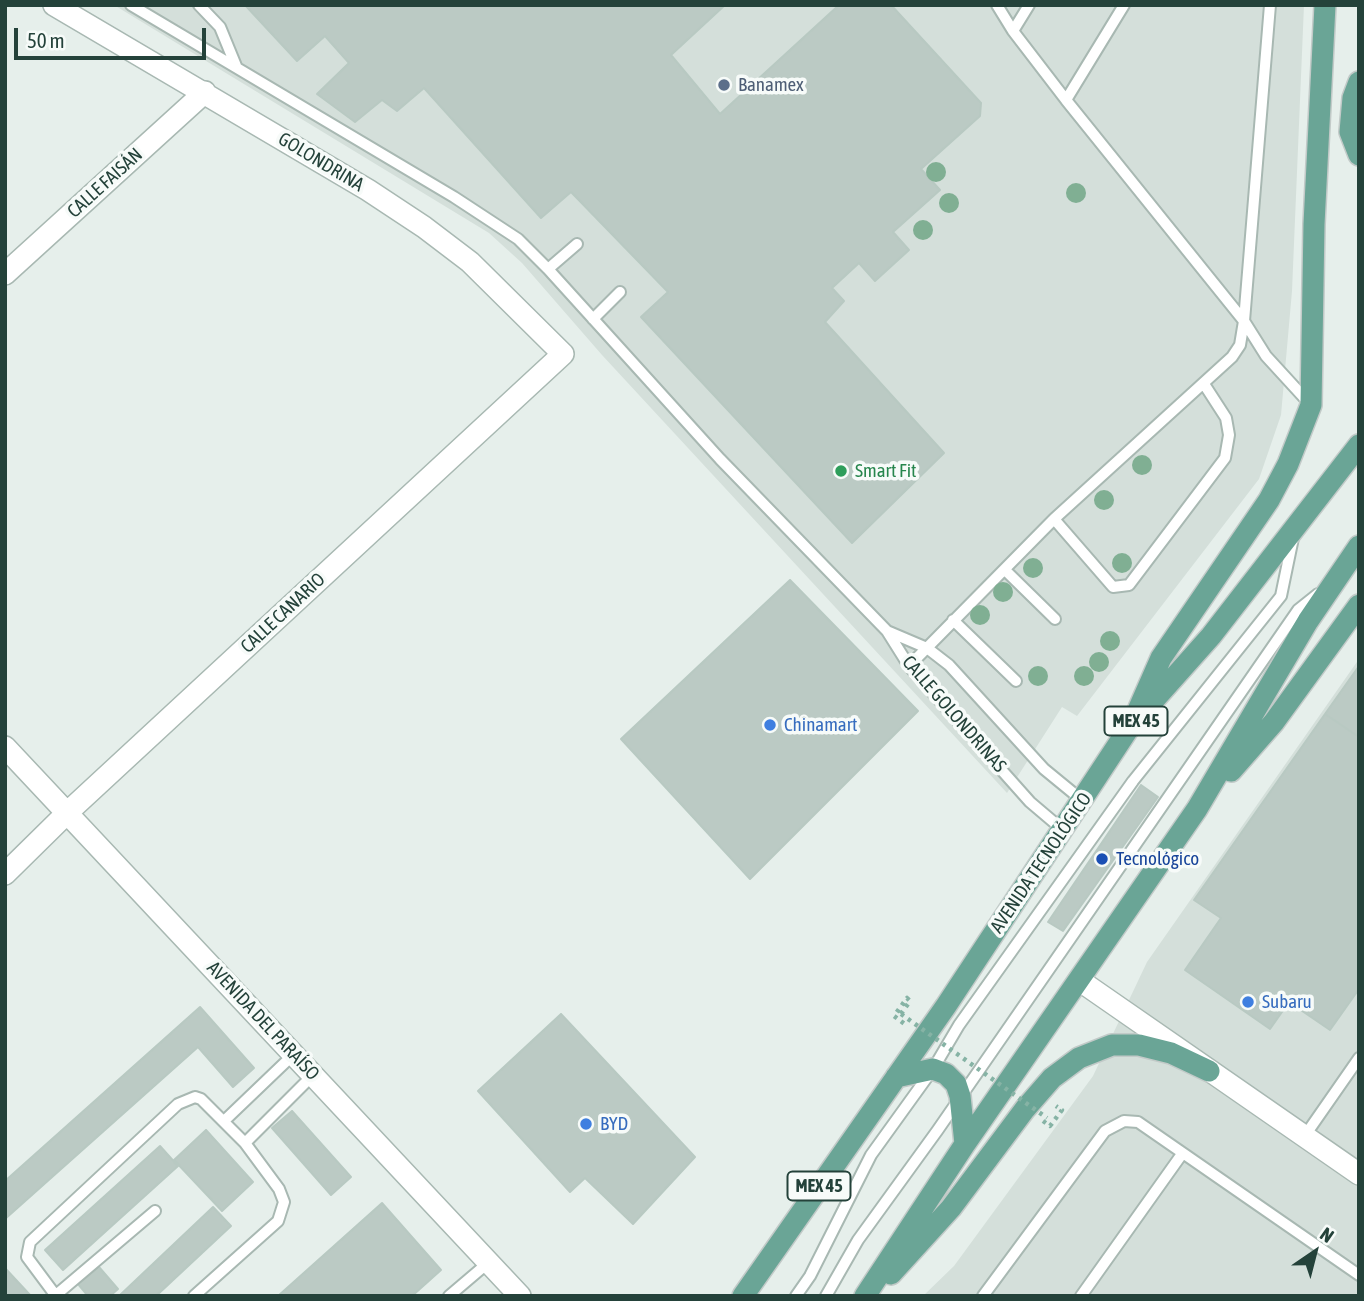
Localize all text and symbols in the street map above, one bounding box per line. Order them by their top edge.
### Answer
scale bar [18,14,210,58]
text: 50 m [27,28,65,52]
place label: Banamex [738,74,804,96]
marker: Banamex [716,77,732,93]
street label: GOLONDRINA [274,128,368,196]
street label: CALLE FAISÁN [63,143,147,223]
place label: Smart Fit [855,460,916,482]
marker: Smart Fit [833,463,849,479]
street label: CALLE CANARIO [236,568,330,658]
street label: CALLE GOLONDRINAS [897,651,1011,777]
road number: MEX 45 [1104,706,1168,736]
place label: Chinamart [784,714,858,736]
marker: Chinamart [762,717,778,733]
street label: AVENIDA TECNOLÓGICO [986,788,1096,938]
place label: Tecnológico [1116,848,1199,870]
marker: Tecnológico [1094,851,1110,867]
street label: AVENIDA DEL PARAÍSO [202,957,324,1085]
place label: Subaru [1262,991,1312,1013]
marker: Subaru [1240,994,1256,1010]
place label: BYD [600,1113,628,1135]
marker: BYD [578,1116,594,1132]
road number: MEX 45 [788,1171,850,1200]
north arrow [1280,1217,1350,1287]
text: N [1316,1223,1338,1247]

